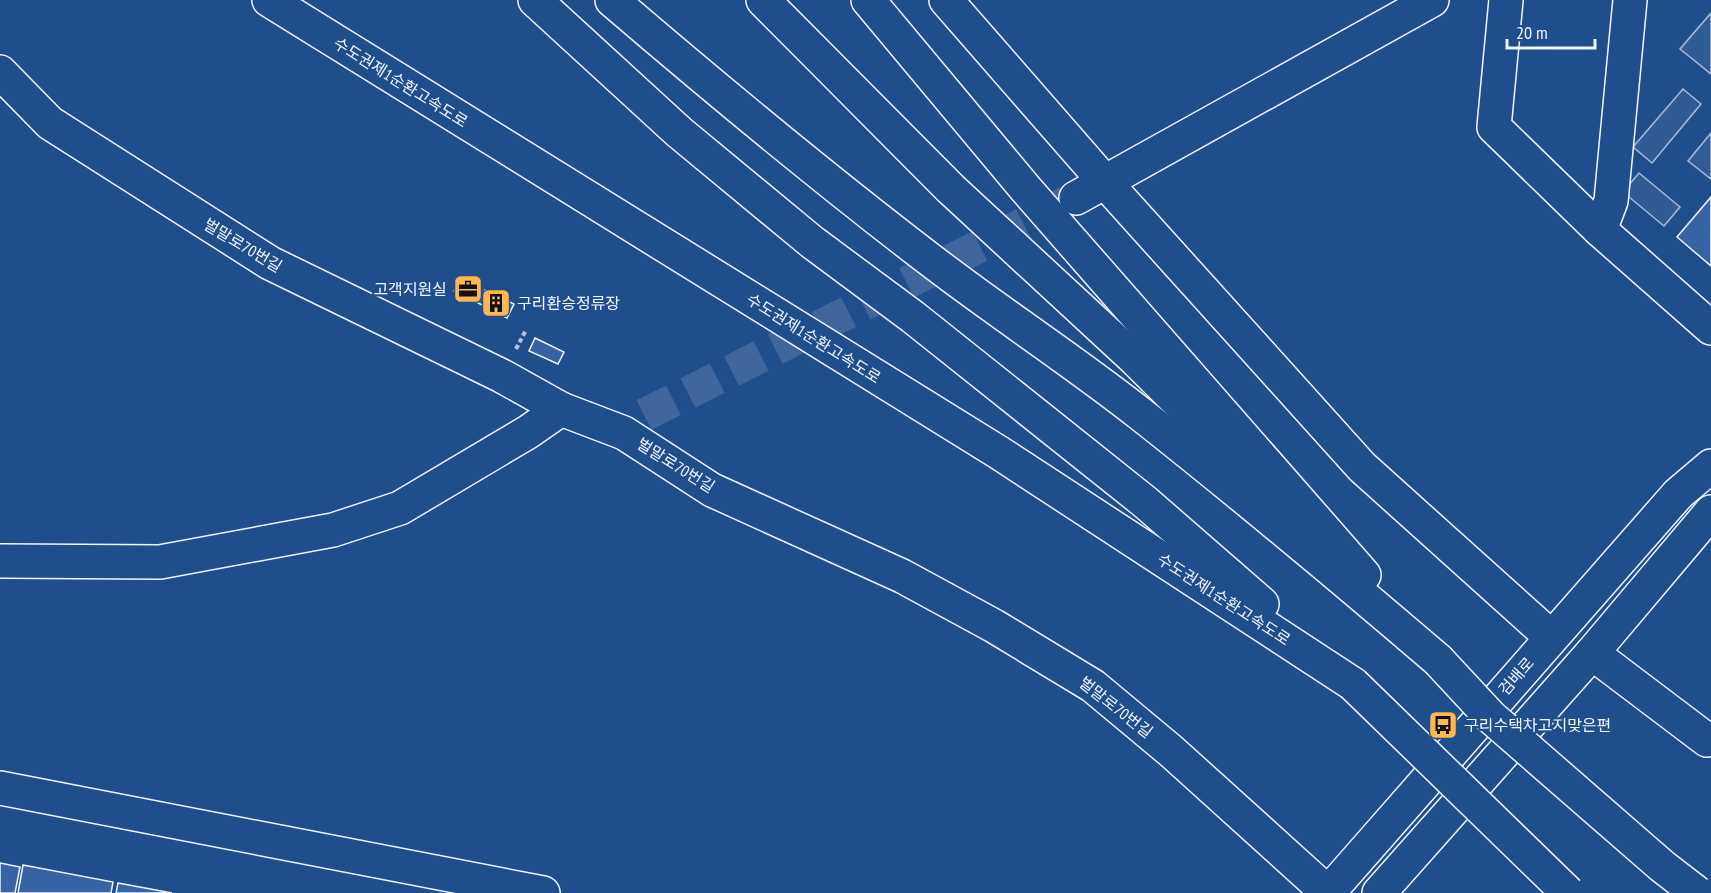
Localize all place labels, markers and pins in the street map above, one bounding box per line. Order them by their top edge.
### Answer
office icon: 고객지원실 [452,273,484,305]
place label: 고객지원실 [373,279,447,299]
building icon: 구리환승정류장 [480,287,512,319]
place label: 구리환승정류장 [517,293,620,313]
bus stop icon: 구리수택차고지맞은편 [1427,709,1459,741]
place label: 구리수택차고지맞은편 [1464,715,1611,735]

